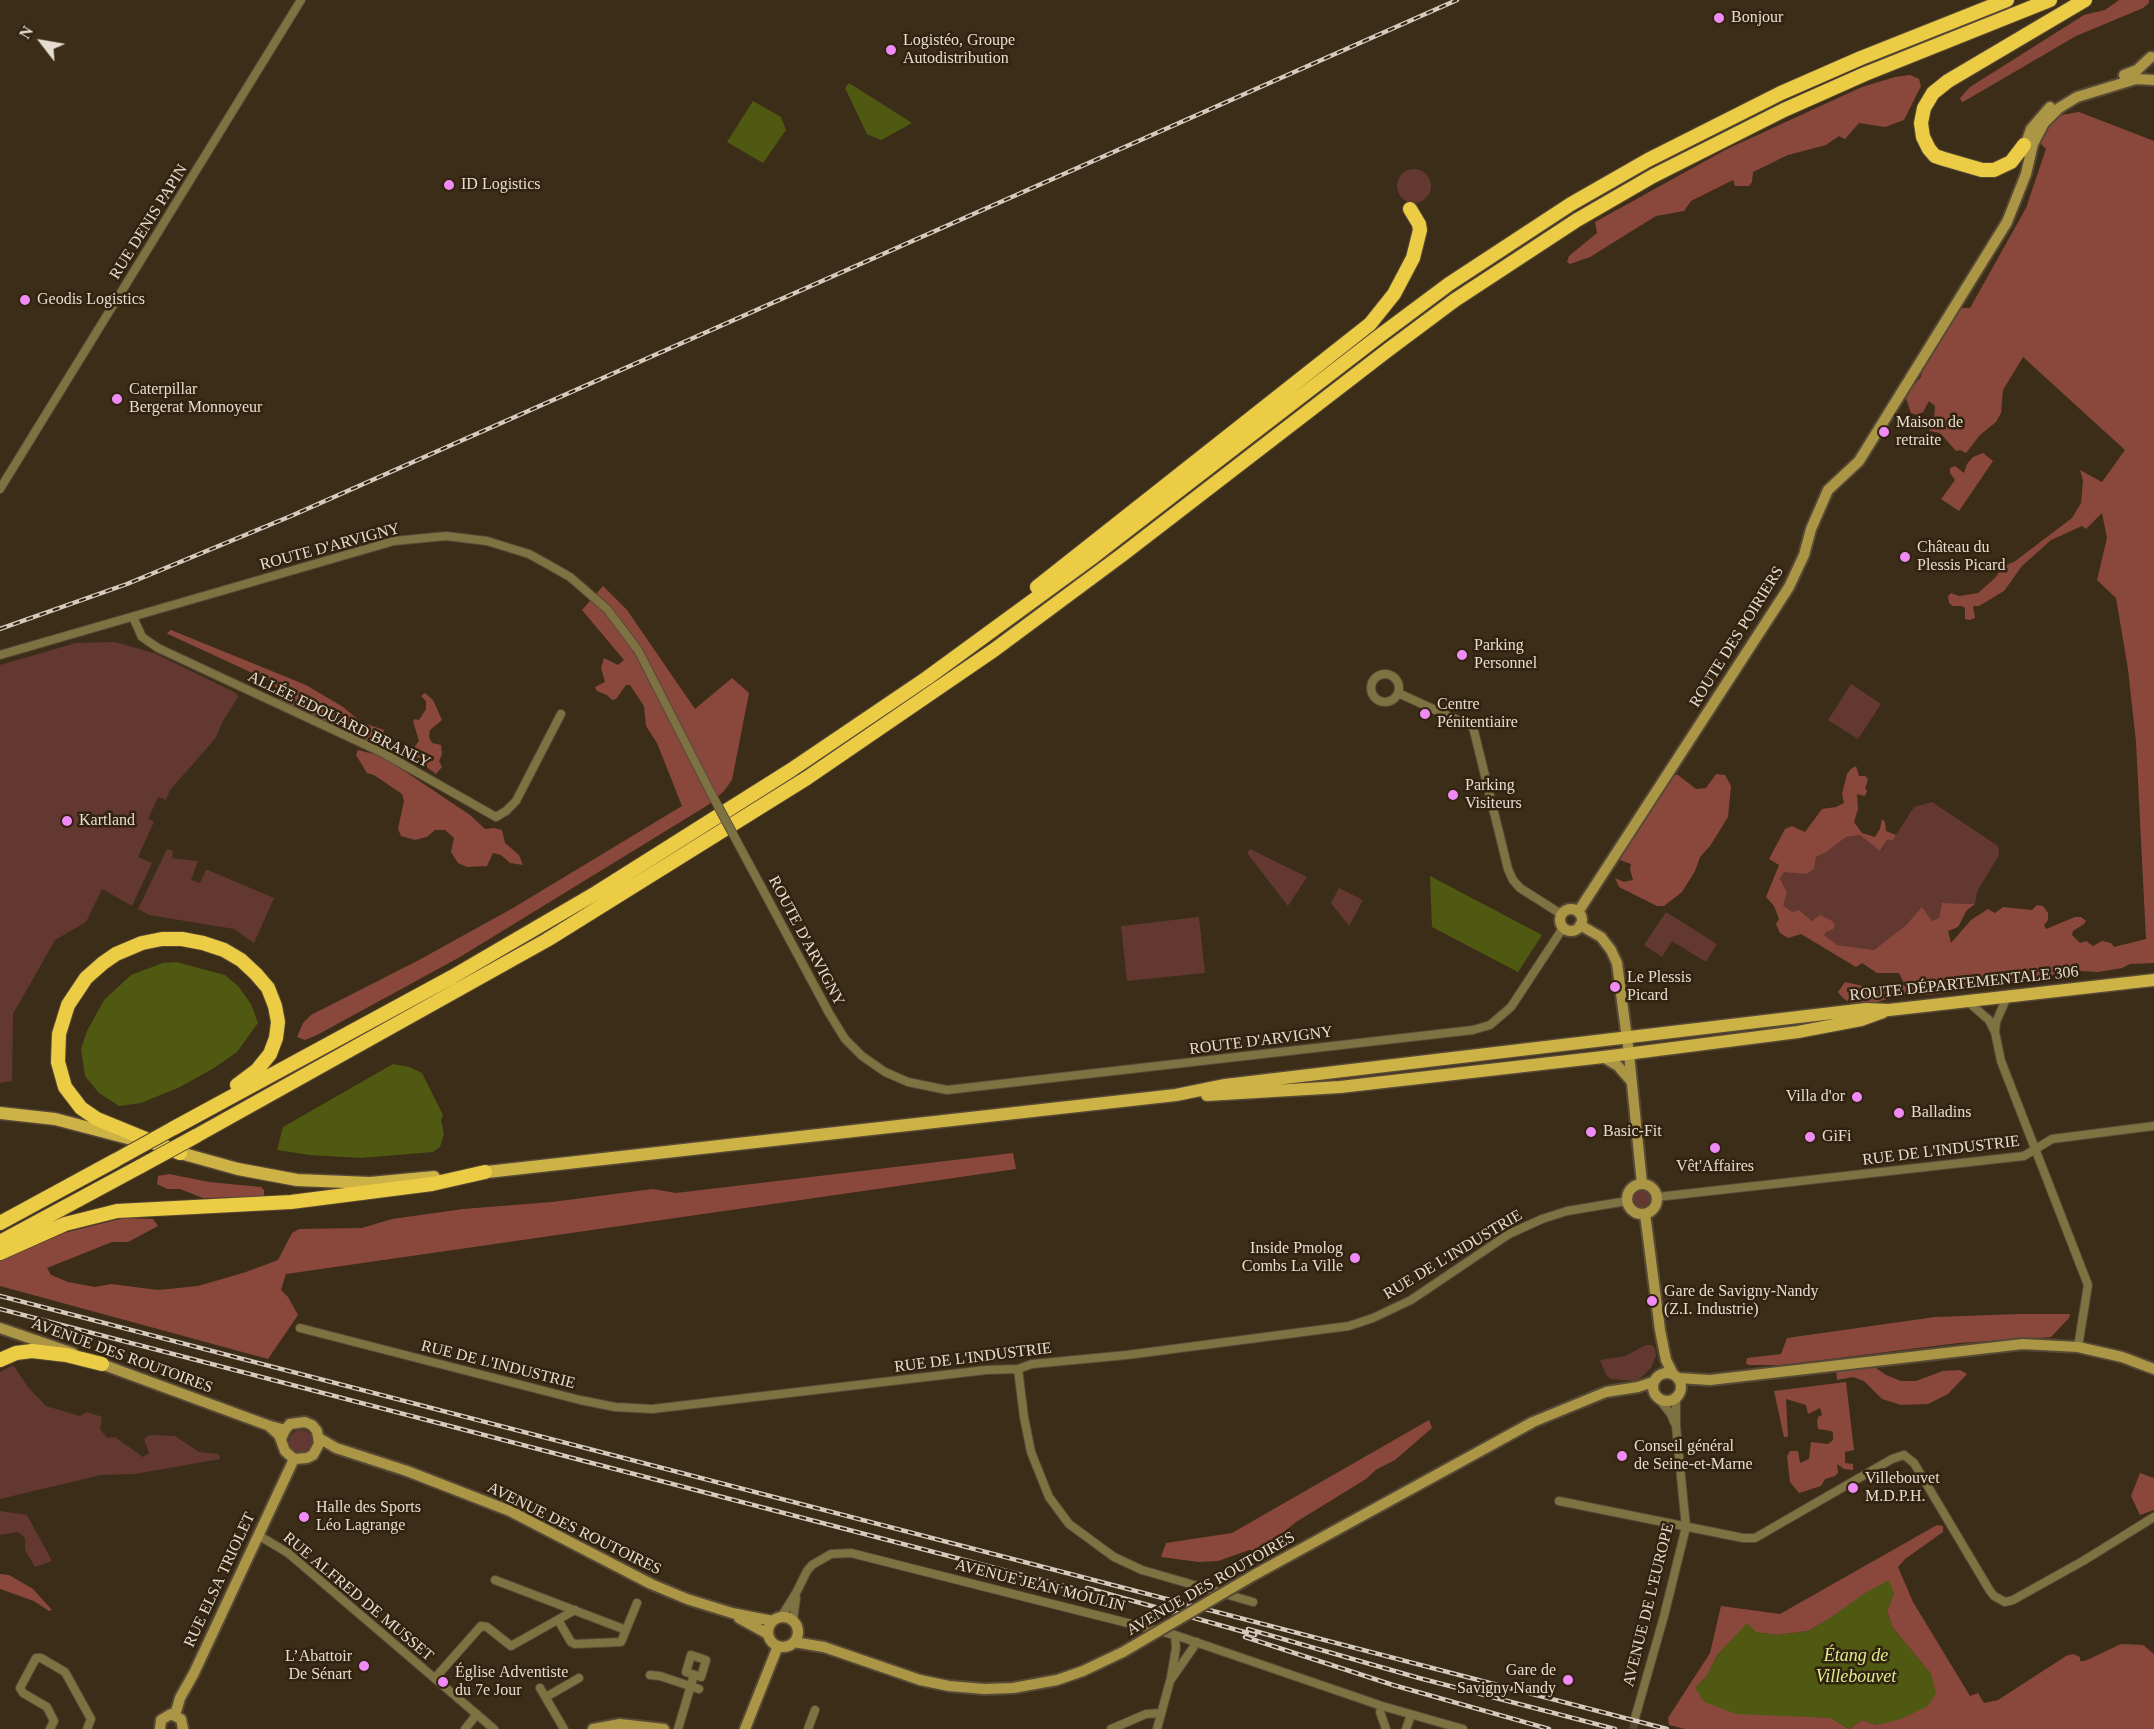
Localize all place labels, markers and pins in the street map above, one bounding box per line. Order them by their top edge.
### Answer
place label: Bonjour [1731,8,1783,28]
marker: Bonjour [1712,11,1726,25]
place label: Logistéo, Groupe Autodistribution [903,31,1015,69]
marker: Logistéo, Groupe Autodistribution [884,43,898,57]
place label: ID Logistics [461,175,541,195]
marker: ID Logistics [442,178,456,192]
place label: Geodis Logistics [37,290,145,310]
marker: Geodis Logistics [18,293,32,307]
place label: Caterpillar Bergerat Monnoyeur [129,380,262,418]
marker: Caterpillar Bergerat Monnoyeur [110,392,124,406]
place label: Maison de retraite [1896,413,1963,451]
marker: Maison de retraite [1877,425,1891,439]
place label: Château du Plessis Picard [1917,538,2005,576]
marker: Château du Plessis Picard [1898,550,1912,564]
place label: Parking Personnel [1474,636,1537,674]
marker: Parking Personnel [1455,648,1469,662]
place label: Centre Pénitentiaire [1437,695,1518,733]
marker: Centre Pénitentiaire [1418,707,1432,721]
place label: Parking Visiteurs [1465,776,1522,814]
marker: Parking Visiteurs [1446,788,1460,802]
place label: Kartland [79,811,135,831]
marker: Kartland [60,814,74,828]
place label: Le Plessis Picard [1627,968,1691,1006]
marker: Le Plessis Picard [1608,980,1622,994]
place label: Villa d'or [1786,1087,1845,1107]
marker: Villa d'or [1850,1090,1864,1104]
place label: Balladins [1911,1103,1971,1123]
marker: Balladins [1892,1106,1906,1120]
place label: Basic-Fit [1603,1122,1662,1142]
marker: Basic-Fit [1584,1125,1598,1139]
place label: GiFi [1822,1127,1851,1147]
marker: GiFi [1803,1130,1817,1144]
marker: Vêt'Affaires [1708,1141,1722,1155]
place label: Vêt'Affaires [1676,1157,1754,1177]
place label: Inside Pmolog Combs La Ville [1242,1239,1343,1277]
marker: Inside Pmolog Combs La Ville [1348,1251,1362,1265]
place label: Gare de Savigny-Nandy (Z.I. Industrie) [1664,1282,1819,1320]
marker: Gare de Savigny-Nandy (Z.I. Industrie) [1645,1294,1659,1308]
place label: Conseil général de Seine-et-Marne [1634,1437,1753,1475]
marker: Conseil général de Seine-et-Marne [1615,1449,1629,1463]
place label: Villebouvet M.D.P.H. [1865,1469,1940,1507]
marker: Villebouvet M.D.P.H. [1846,1481,1860,1495]
place label: Halle des Sports Léo Lagrange [316,1498,421,1536]
marker: Halle des Sports Léo Lagrange [297,1510,311,1524]
place label: L’Abattoir De Sénart [285,1647,352,1685]
marker: L’Abattoir De Sénart [357,1659,371,1673]
place label: Gare de Savigny Nandy [1457,1661,1556,1699]
place label: Église Adventiste du 7e Jour [455,1663,568,1701]
marker: Gare de Savigny Nandy [1561,1673,1575,1687]
marker: Église Adventiste du 7e Jour [436,1675,450,1689]

